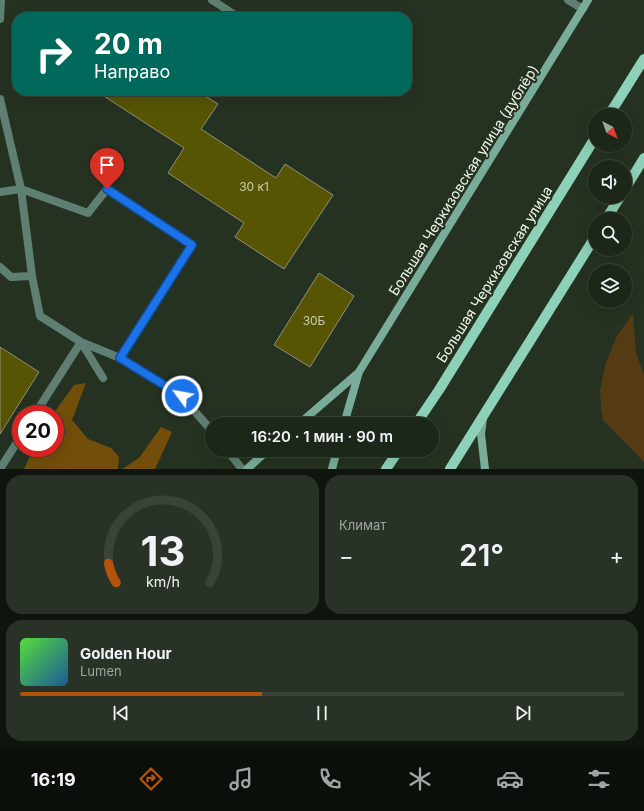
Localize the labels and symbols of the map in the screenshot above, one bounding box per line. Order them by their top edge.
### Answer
street label: Большая Черкизовская улица (дублёр) [385,62,541,298]
north arrow [588,108,632,152]
pin [90,148,124,189]
house number: 30 к1 [239,179,269,194]
street label: Большая Черкизовская улица [433,183,555,365]
house number: 30Б [303,313,326,328]
position arrow [161,375,203,417]
speed limit sign: 20 [12,405,64,457]

